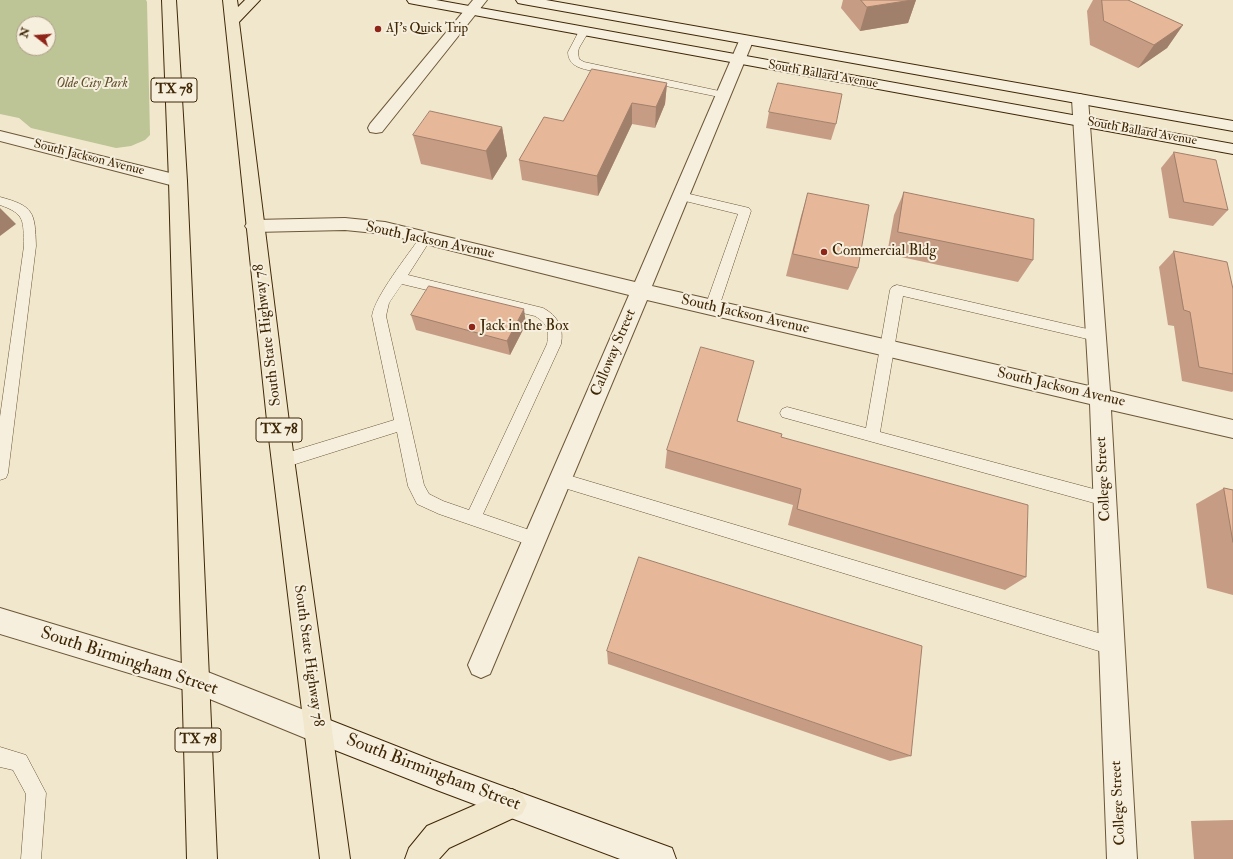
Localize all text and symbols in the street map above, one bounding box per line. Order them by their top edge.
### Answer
north arrow [16,16,56,56]
place label: AJ's Quick Trip [386,21,468,37]
marker: AJ's Quick Trip [373,24,383,34]
text: N [17,26,33,39]
street label: South Ballard Avenue [767,58,879,92]
park label: Olde City Park [56,76,128,92]
road number: TX 78 [151,78,197,102]
street label: South Ballard Avenue [1086,115,1198,149]
street label: South Jackson Avenue [32,137,146,179]
street label: South Jackson Avenue [364,219,496,263]
place label: Commercial Bldg [832,243,937,261]
marker: Commercial Bldg [819,247,829,257]
street label: South State Highway 78 [250,263,286,407]
street label: South Jackson Avenue [679,292,811,338]
street label: Calloway Street [588,307,640,399]
place label: Jack in the Box [480,318,569,336]
marker: Jack in the Box [467,322,477,332]
street label: South Jackson Avenue [995,365,1127,411]
road number: TX 78 [256,418,302,442]
street label: College Street [1093,436,1115,522]
street label: South State Highway 78 [289,584,327,728]
street label: South Birmingham Street [38,623,220,701]
road number: TX 78 [175,728,221,752]
street label: South Birmingham Street [343,730,523,816]
street label: College Street [1108,760,1130,846]

